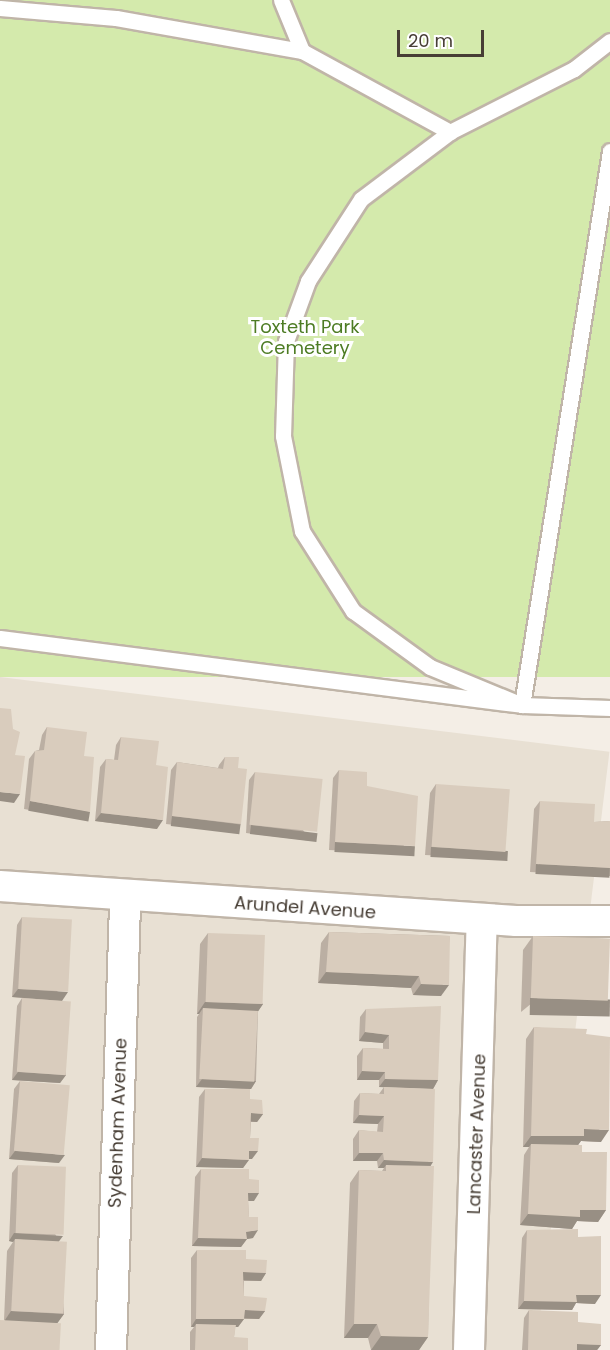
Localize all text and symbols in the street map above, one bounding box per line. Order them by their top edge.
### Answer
scale bar [400,18,487,56]
text: 20 m [408,28,453,53]
park label: Toxteth Park Cemetery [250,317,360,360]
street label: Arundel Avenue [233,892,377,924]
street label: Sydenham Avenue [104,1038,132,1208]
street label: Lancaster Avenue [463,1053,491,1215]

